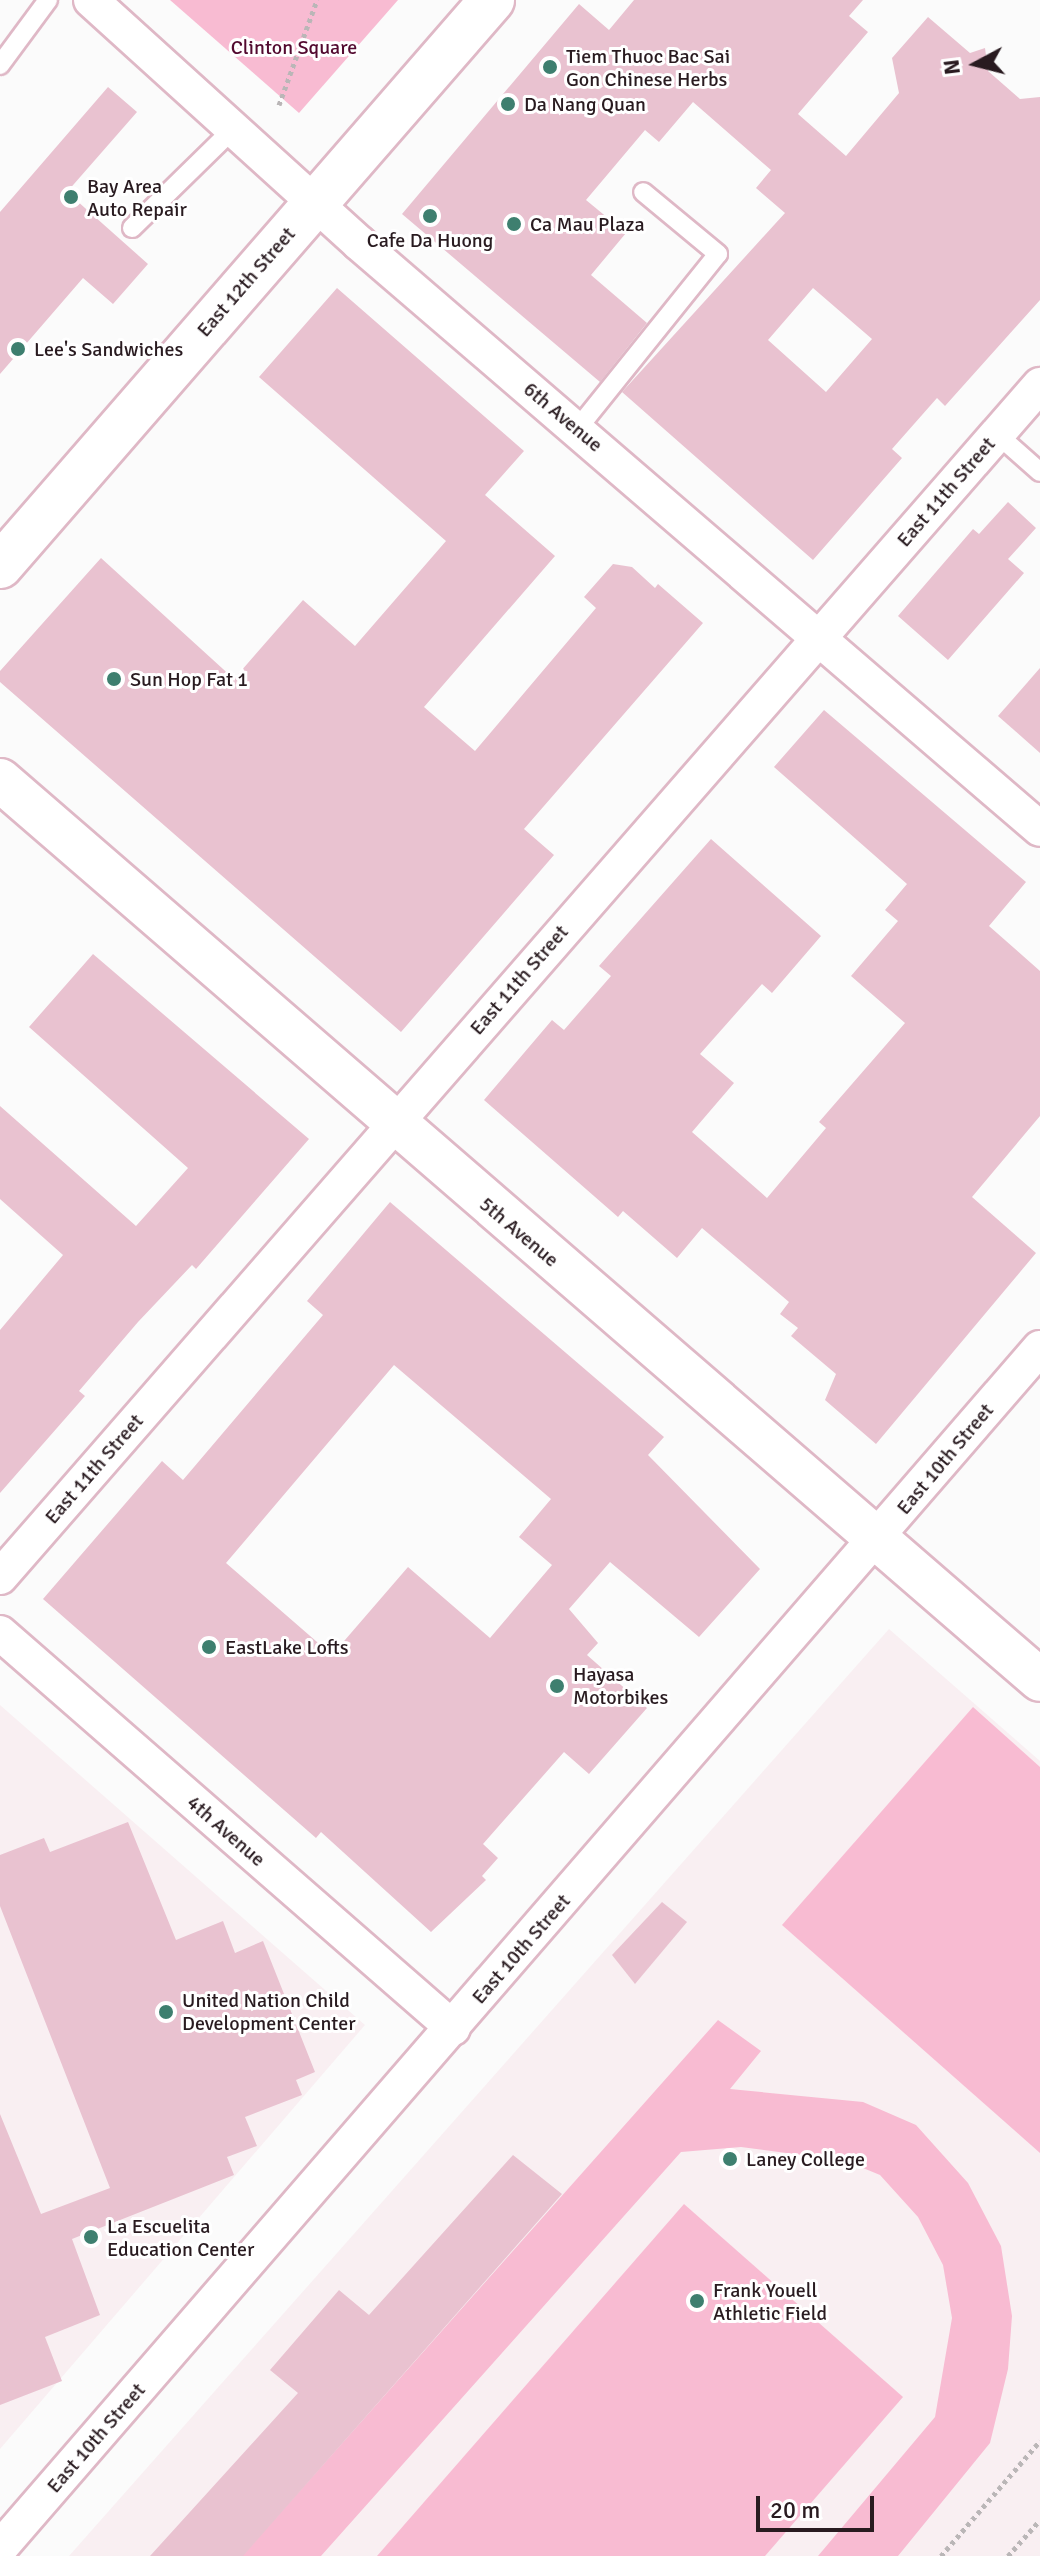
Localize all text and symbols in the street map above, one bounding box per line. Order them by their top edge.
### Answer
north arrow [936,24,1016,104]
park label: Clinton Square [231,35,357,59]
place label: Tiem Thuoc Bac Sai Gon Chinese Herbs [566,44,730,91]
marker: Tiem Thuoc Bac Sai Gon Chinese Herbs [541,58,559,76]
text: N [937,58,966,76]
place label: Da Nang Quan [524,92,646,116]
marker: Da Nang Quan [499,95,517,113]
place label: Bay Area Auto Repair [87,174,187,221]
marker: Bay Area Auto Repair [62,188,80,206]
marker: Cafe Da Huong [421,207,439,225]
place label: Ca Mau Plaza [530,212,645,236]
marker: Ca Mau Plaza [505,215,523,233]
street label: East 12th Street [192,222,300,342]
place label: Cafe Da Huong [367,228,493,252]
place label: Lee's Sandwiches [34,337,183,361]
marker: Lee's Sandwiches [9,340,27,358]
street label: 6th Avenue [519,377,607,457]
street label: East 11th Street [892,432,1000,552]
place label: Sun Hop Fat 1 [130,667,248,691]
marker: Sun Hop Fat 1 [105,670,123,688]
street label: East 11th Street [465,920,573,1040]
street label: 5th Avenue [475,1192,563,1272]
street label: East 10th Street [892,1399,998,1519]
street label: East 11th Street [40,1409,148,1529]
place label: EastLake Lofts [225,1635,348,1659]
marker: EastLake Lofts [200,1638,218,1656]
place label: Hayasa Motorbikes [573,1662,668,1709]
marker: Hayasa Motorbikes [548,1677,566,1695]
street label: 4th Avenue [182,1791,270,1871]
street label: East 10th Street [467,1889,575,2009]
place label: United Nation Child Development Center [182,1988,356,2035]
marker: United Nation Child Development Center [157,2003,175,2021]
place label: Laney College [746,2147,865,2171]
marker: Laney College [721,2150,739,2168]
place label: La Escuelita Education Center [107,2214,254,2261]
marker: La Escuelita Education Center [82,2228,100,2246]
place label: Frank Youell Athletic Field [713,2278,827,2325]
marker: Frank Youell Athletic Field [688,2292,706,2310]
street label: East 10th Street [42,2378,150,2498]
scale bar [760,2480,878,2530]
text: 20 m [770,2495,820,2525]

